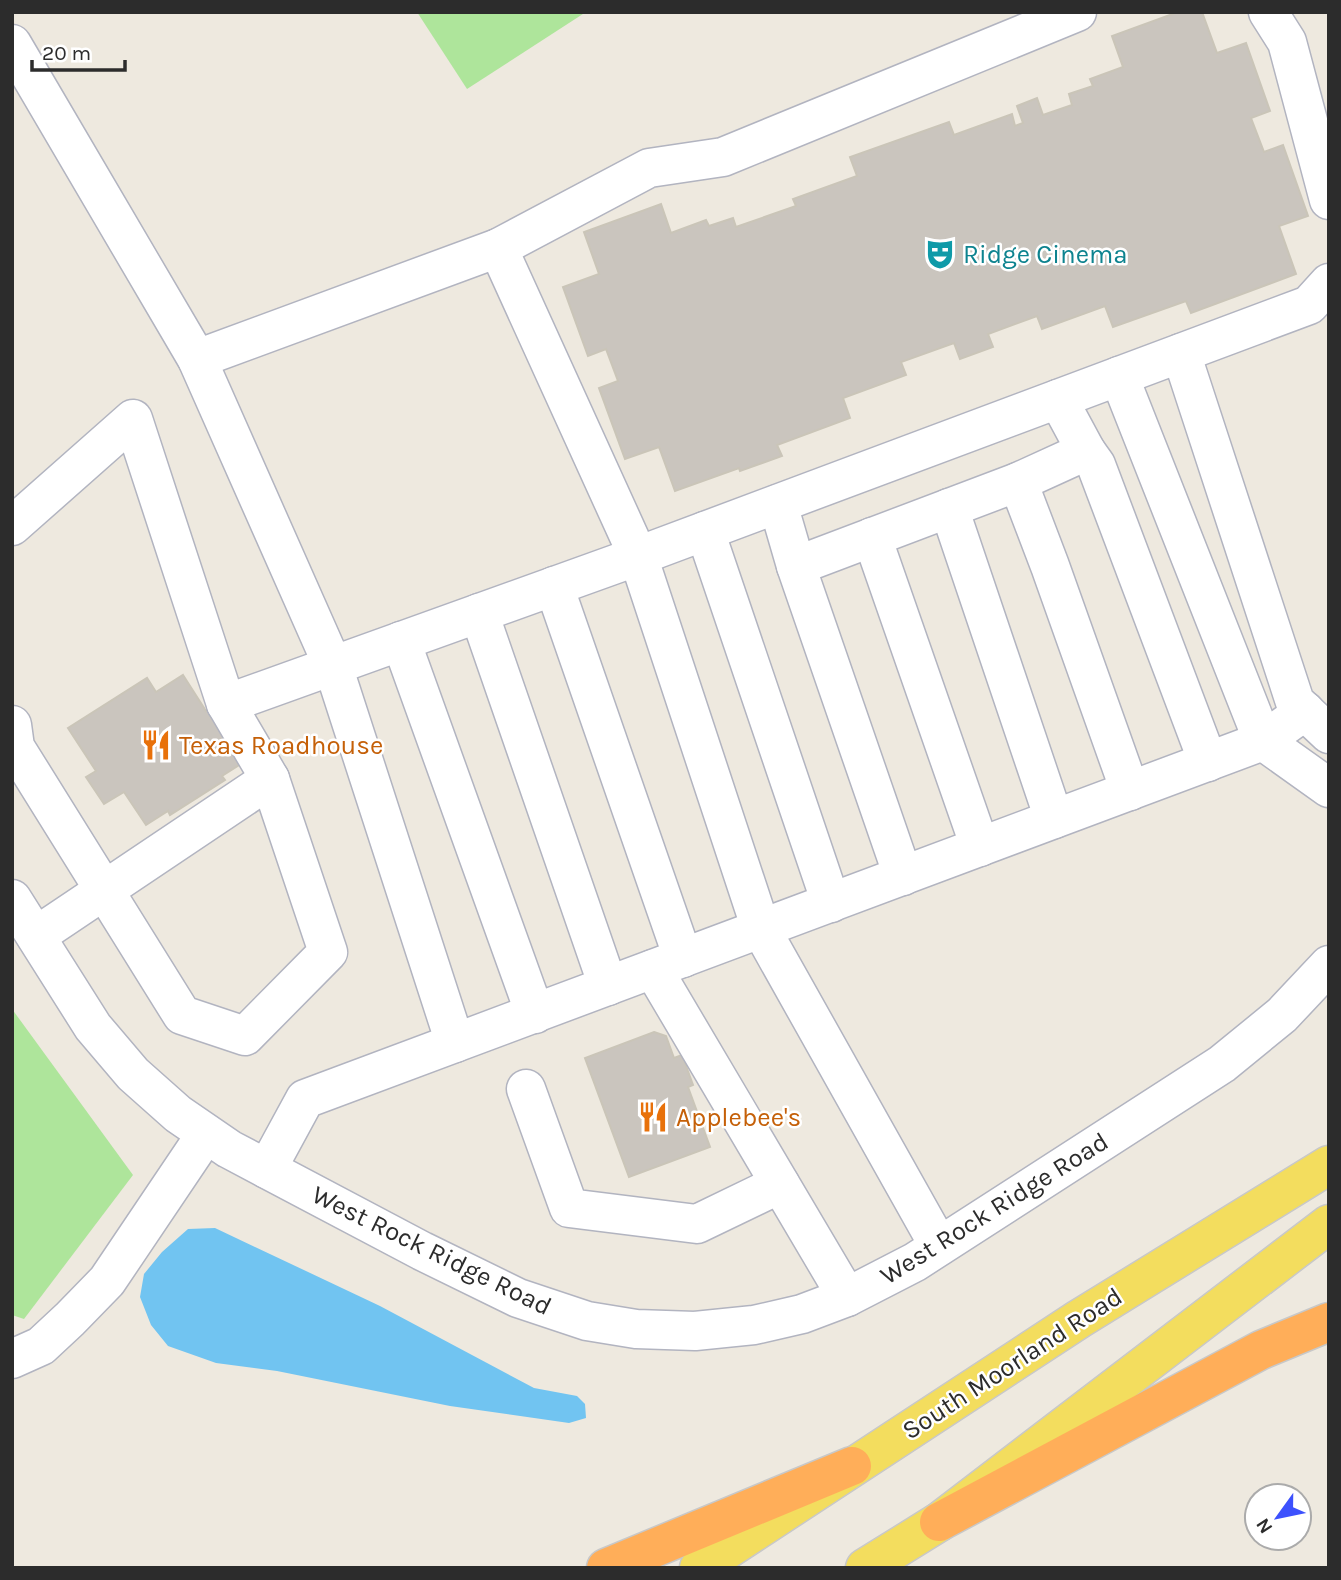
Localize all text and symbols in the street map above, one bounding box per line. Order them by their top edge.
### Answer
scale bar [32,28,124,72]
text: 20 m [42,41,91,65]
theatre icon: Ridge Cinema [923,237,957,271]
place label: Ridge Cinema [963,239,1128,270]
restaurant icon: Texas Roadhouse [139,728,173,762]
place label: Texas Roadhouse [179,730,383,761]
restaurant icon: Applebee's [636,1100,670,1134]
place label: Applebee's [676,1102,801,1133]
street label: West Rock Ridge Road [875,1126,1114,1291]
street label: West Rock Ridge Road [307,1179,557,1322]
street label: South Moorland Road [897,1281,1128,1446]
north arrow [1243,1482,1313,1552]
text: N [1252,1514,1278,1537]

